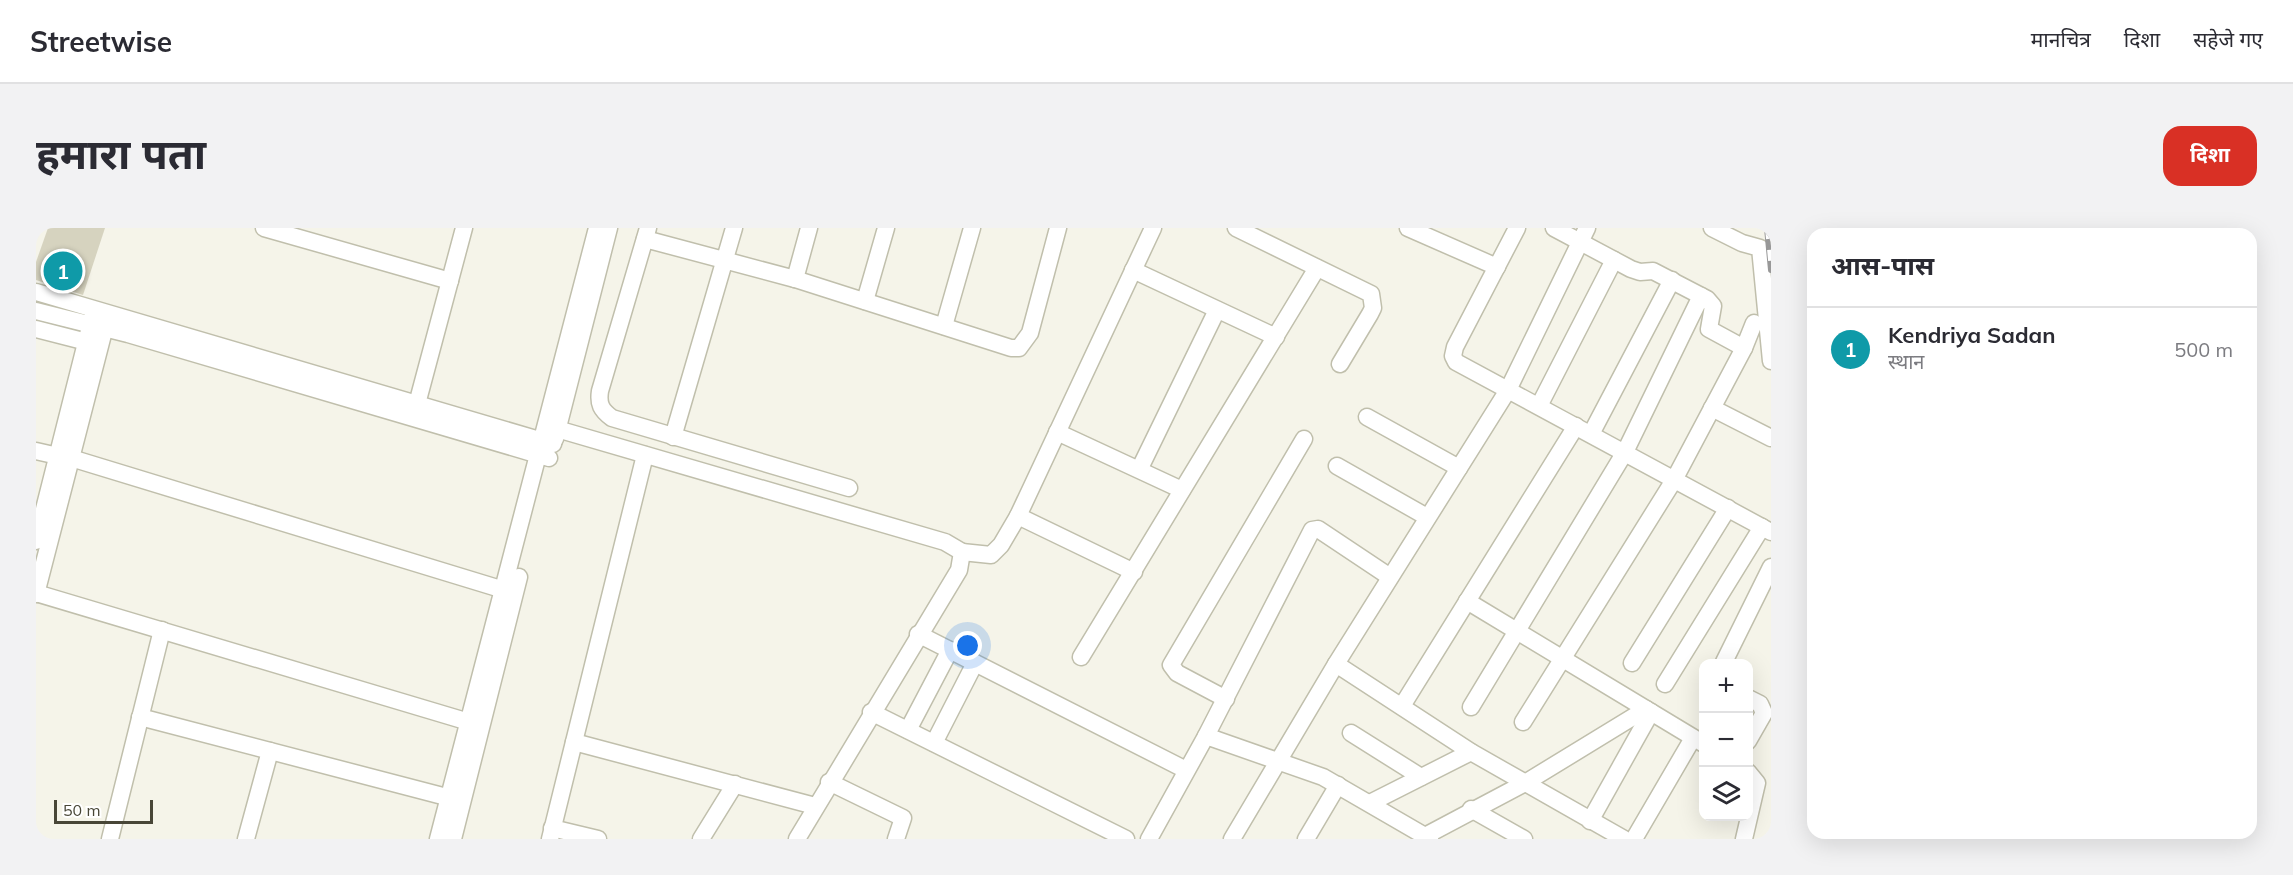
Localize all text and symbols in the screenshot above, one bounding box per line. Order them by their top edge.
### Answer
text: Streetwise [30,24,172,59]
text: मानचित्र [2031,26,2091,52]
text: दिशा [2124,26,2160,52]
text: सहेजे गए [2193,26,2263,52]
button: दिशा [2163,126,2257,186]
text: हमारा पता [36,127,206,180]
pin: 1 [44,248,82,294]
text: आस-पास [1831,249,1934,282]
text: Kendriya Sadan [1888,321,2056,349]
text: 1 [1845,337,1857,362]
text: 500 m [2174,337,2233,362]
text: स्थान [1888,349,1924,374]
your location [953,631,982,660]
map controls [1699,659,1753,821]
button: + [1699,659,1753,713]
button: − [1699,713,1753,767]
button: layers [1699,767,1753,821]
scale bar [54,797,153,824]
text: 50 m [63,800,100,820]

